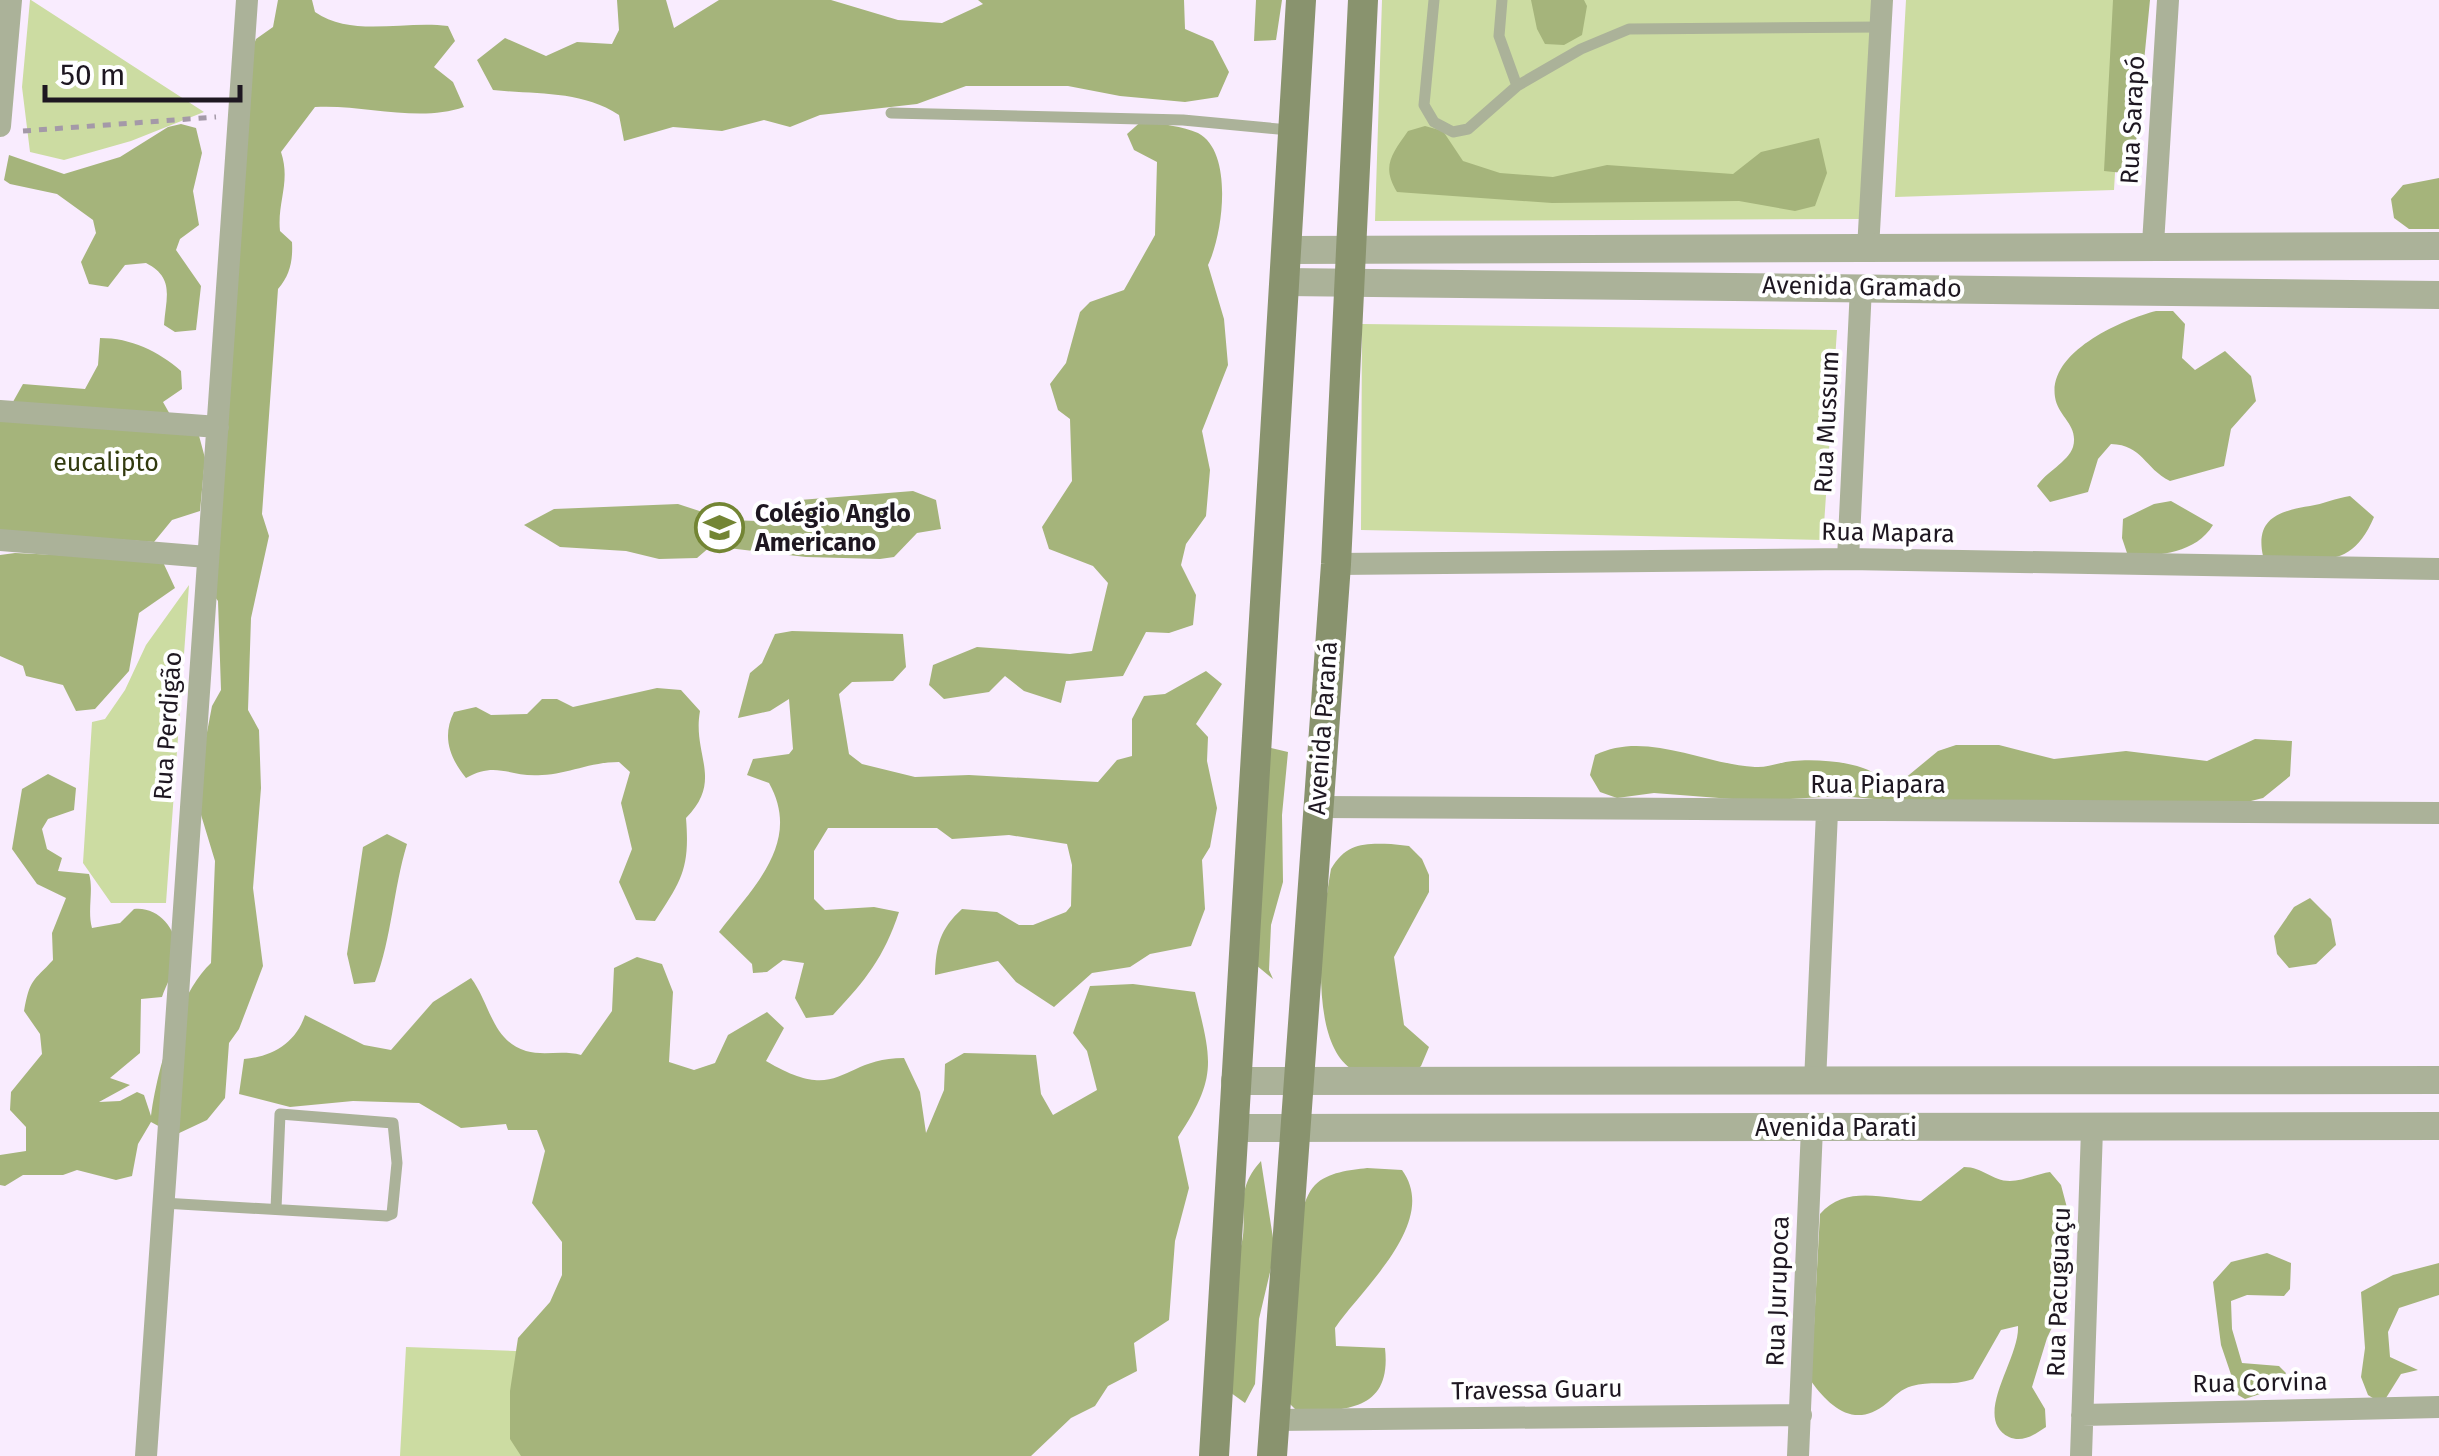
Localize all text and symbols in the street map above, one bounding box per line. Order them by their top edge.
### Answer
scale bar [45,40,240,102]
street label: Rua Sarapó [2115,55,2151,185]
text: 50 m [60,57,125,93]
street label: Avenida Gramado [1762,270,1962,304]
street label: Rua Mussum [1808,350,1846,494]
park label: eucalipto [53,448,159,478]
place label: Colégio Anglo Americano [754,499,911,558]
school or university icon: Colégio Anglo Americano [694,502,746,554]
street label: Rua Mapara [1821,517,1955,549]
street label: Avenida Paraná [1302,640,1344,816]
street label: Rua Perdigão [148,651,188,801]
street label: Rua Piapara [1810,770,1946,800]
street label: Avenida Parati [1755,1113,1917,1143]
street label: Rua Pacuguaçu [2041,1206,2077,1378]
street label: Rua Jurupoca [1760,1215,1796,1367]
street label: Rua Corvina [2192,1367,2328,1399]
street label: Travessa Guaru [1451,1374,1623,1406]

